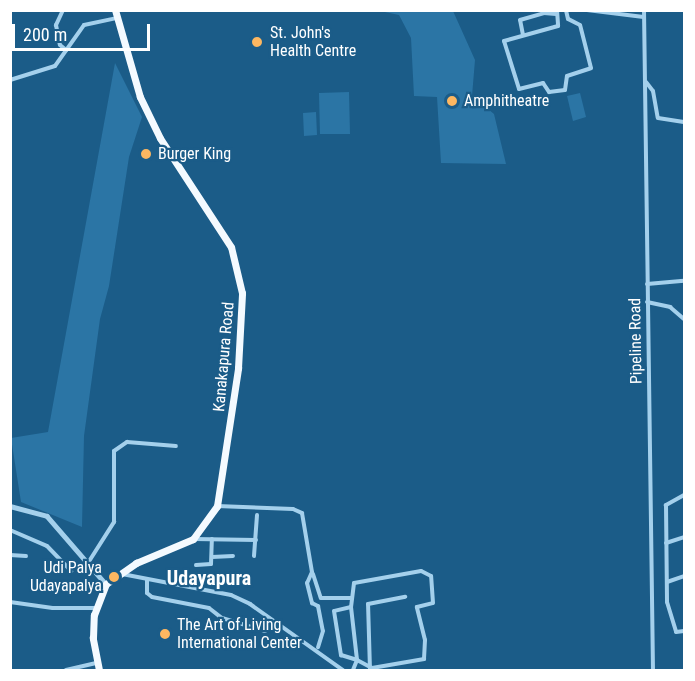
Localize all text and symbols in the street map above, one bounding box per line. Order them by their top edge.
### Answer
scale bar [15,12,153,50]
place label: St. John's Health Centre [270,23,356,61]
text: 200 m [23,24,67,45]
marker: St. John's Health Centre [248,33,266,51]
place label: Amphitheatre [464,91,549,111]
marker: Amphitheatre [445,94,459,108]
place label: Burger King [158,144,231,164]
marker: Burger King [139,147,153,161]
street label: Pipeline Road [626,298,646,384]
street label: Kanakapura Road [210,301,238,413]
place label: Udi Palya Udayapalya [30,558,102,596]
district label: Udayapura [167,566,251,590]
marker: Udi Palya Udayapalya [107,570,121,584]
place label: The Art of Living International Center [177,615,302,653]
marker: The Art of Living International Center [158,627,172,641]

